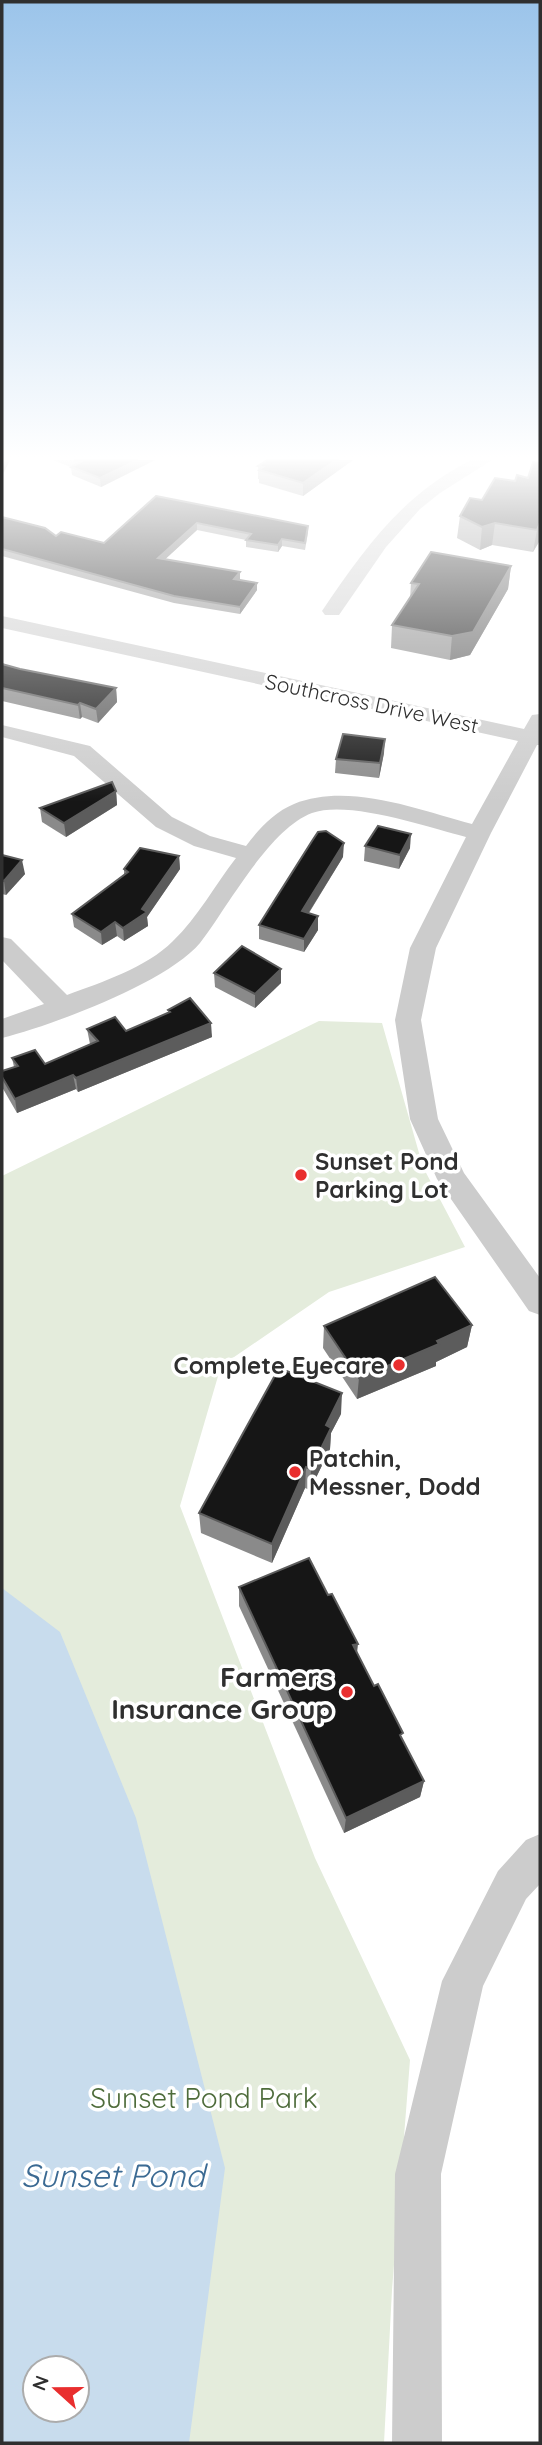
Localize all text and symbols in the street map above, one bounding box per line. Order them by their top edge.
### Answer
street label: Southcross Drive West [263,668,481,738]
place label: Sunset Pond Parking Lot [315,1146,459,1204]
marker: Sunset Pond Parking Lot [293,1167,309,1183]
place label: Complete Eyecare [174,1350,385,1380]
marker: Complete Eyecare [391,1357,407,1373]
place label: Patchin, Messner, Dodd [309,1443,481,1501]
marker: Patchin, Messner, Dodd [287,1464,303,1480]
place label: Farmers Insurance Group [111,1659,333,1726]
marker: Farmers Insurance Group [339,1684,355,1700]
park label: Sunset Pond Park [90,2080,318,2115]
water label: Sunset Pond [21,2155,208,2195]
north arrow [21,2354,91,2424]
text: N [26,2372,54,2394]

